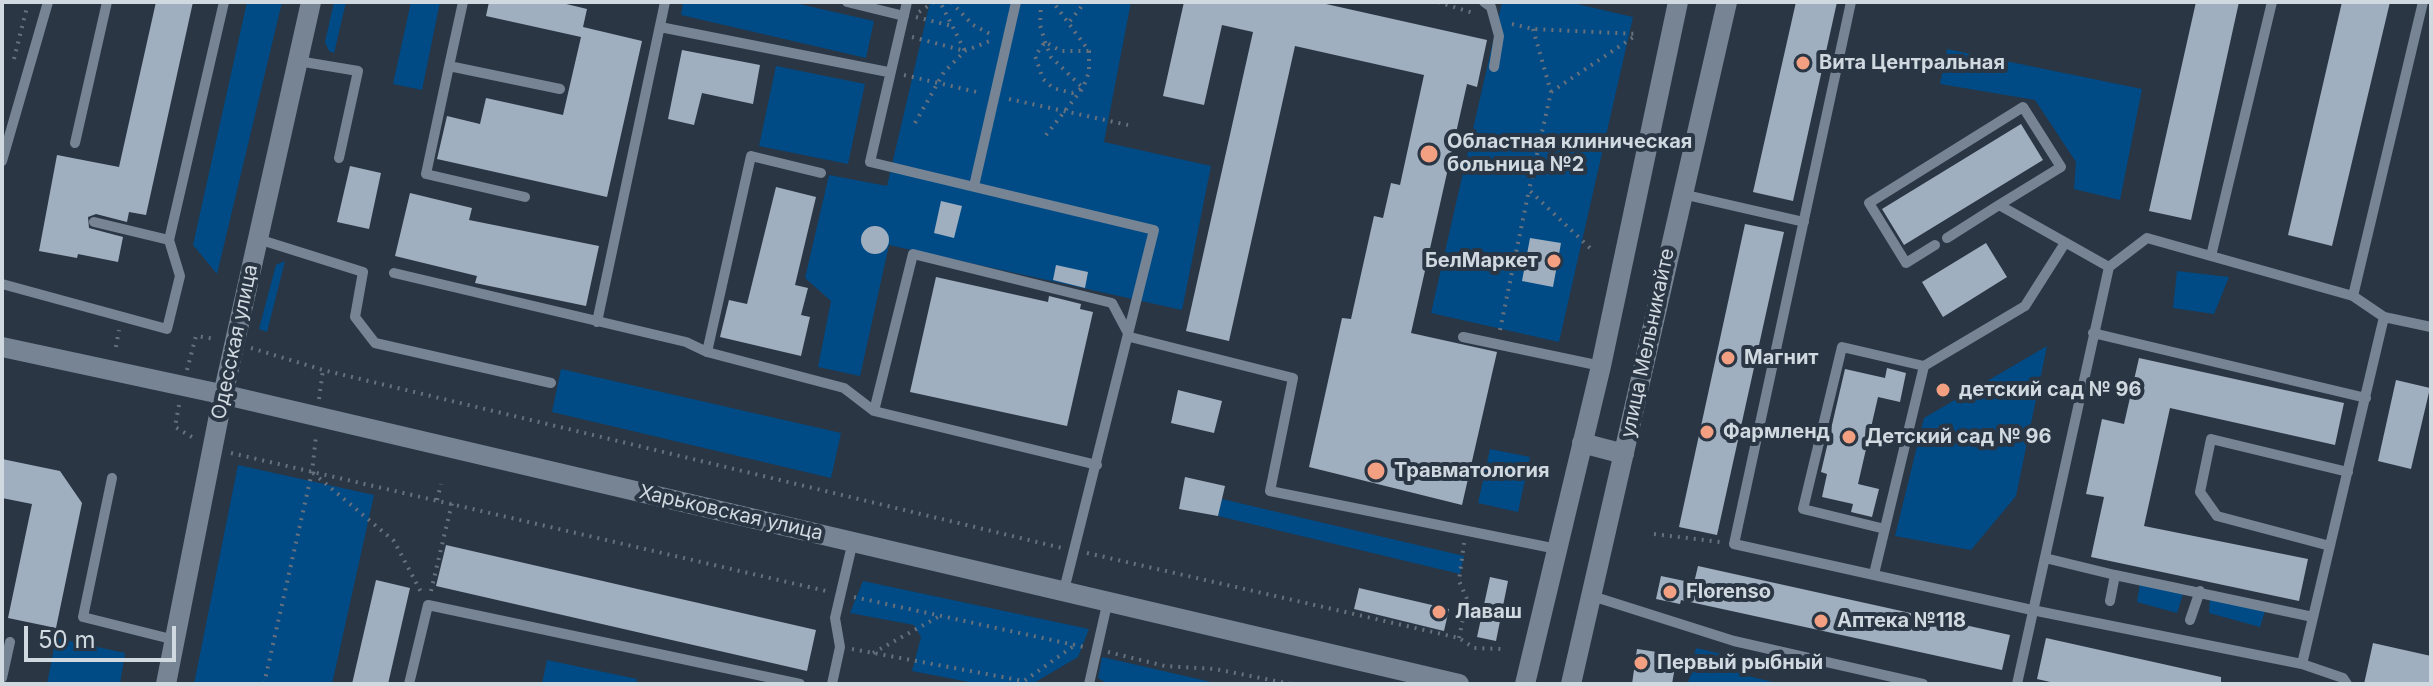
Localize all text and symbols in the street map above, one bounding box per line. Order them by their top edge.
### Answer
place label: Вита Центральная [1819,51,2005,75]
marker: Вита Центральная [1794,54,1812,72]
place label: Областная клиническая больница №2 [1447,130,1692,177]
marker: Областная клиническая больница №2 [1418,143,1440,165]
street label: улица Мельникайте [1616,246,1680,440]
place label: БелМаркет [1425,249,1538,273]
marker: БелМаркет [1545,252,1563,270]
street label: Одесская улица [207,262,263,422]
place label: Магнит [1744,346,1819,370]
marker: Магнит [1719,349,1737,367]
place label: детский сад № 96 [1959,378,2141,402]
marker: детский сад № 96 [1934,381,1952,399]
place label: Фармленд [1723,420,1830,444]
marker: Фармленд [1698,423,1716,441]
place label: Детский сад № 96 [1865,425,2051,449]
marker: Детский сад № 96 [1840,428,1858,446]
place label: Травматология [1394,459,1550,483]
marker: Травматология [1365,460,1387,482]
street label: Харьковская улица [637,480,825,546]
place label: Florenso [1686,580,1771,604]
marker: Florenso [1661,583,1679,601]
place label: Лаваш [1455,600,1522,624]
marker: Лаваш [1430,603,1448,621]
place label: Аптека №118 [1837,609,1966,633]
scale bar [28,610,180,660]
marker: Аптека №118 [1812,612,1830,630]
text: 50 m [38,625,96,654]
place label: Первый рыбный [1657,651,1823,675]
marker: Первый рыбный [1632,654,1650,672]

